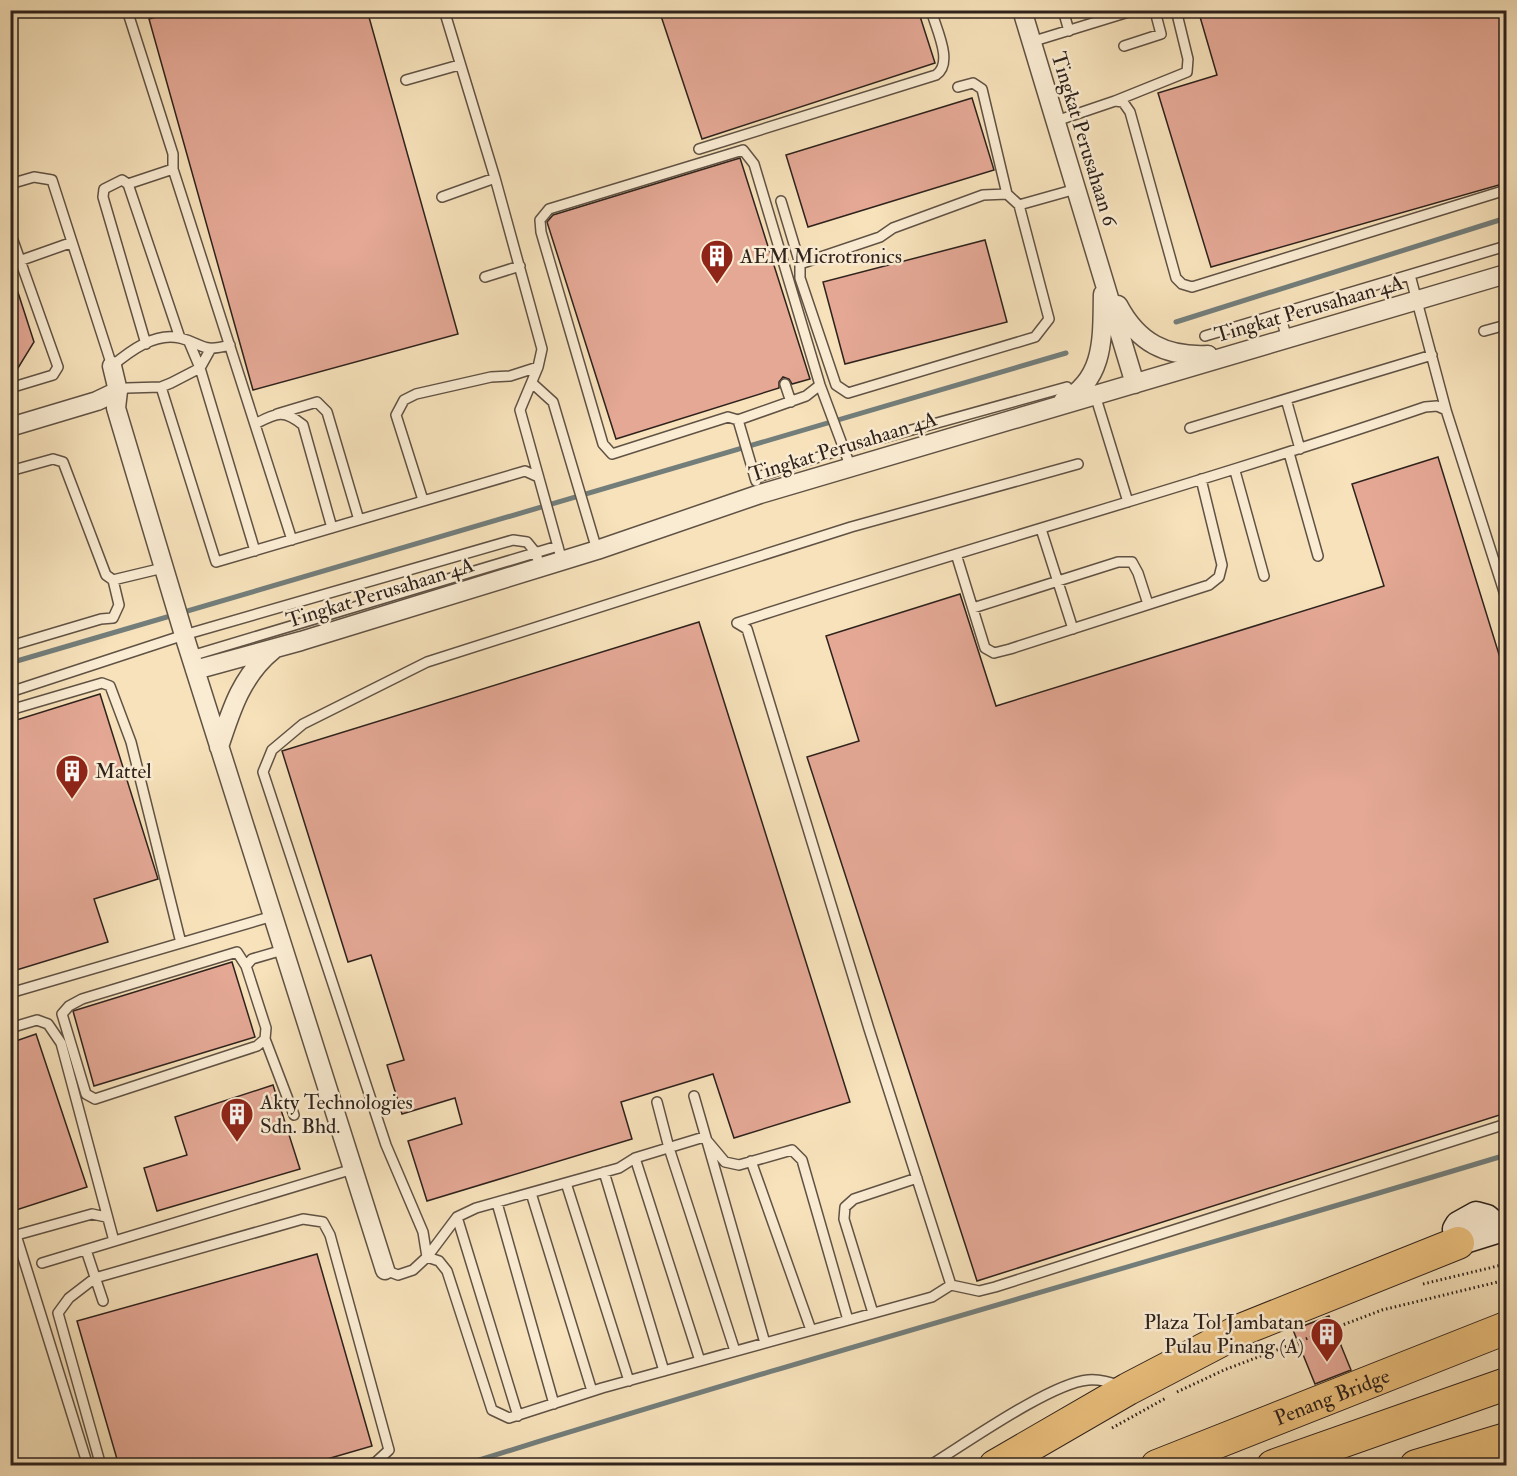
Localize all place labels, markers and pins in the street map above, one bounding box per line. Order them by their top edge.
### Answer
building icon: AEM Microtronics [699,238,735,285]
place label: AEM Microtronics [739,243,902,270]
building icon: Mattel [54,753,90,800]
place label: Mattel [95,758,152,785]
place label: Akty Technologies Sdn. Bhd. [259,1089,413,1140]
building icon: Akty Technologies Sdn. Bhd. [219,1096,255,1143]
place label: Plaza Tol Jambatan Pulau Pinang (A) [1144,1309,1304,1360]
building icon: Plaza Tol Jambatan Pulau Pinang (A) [1309,1316,1345,1363]

